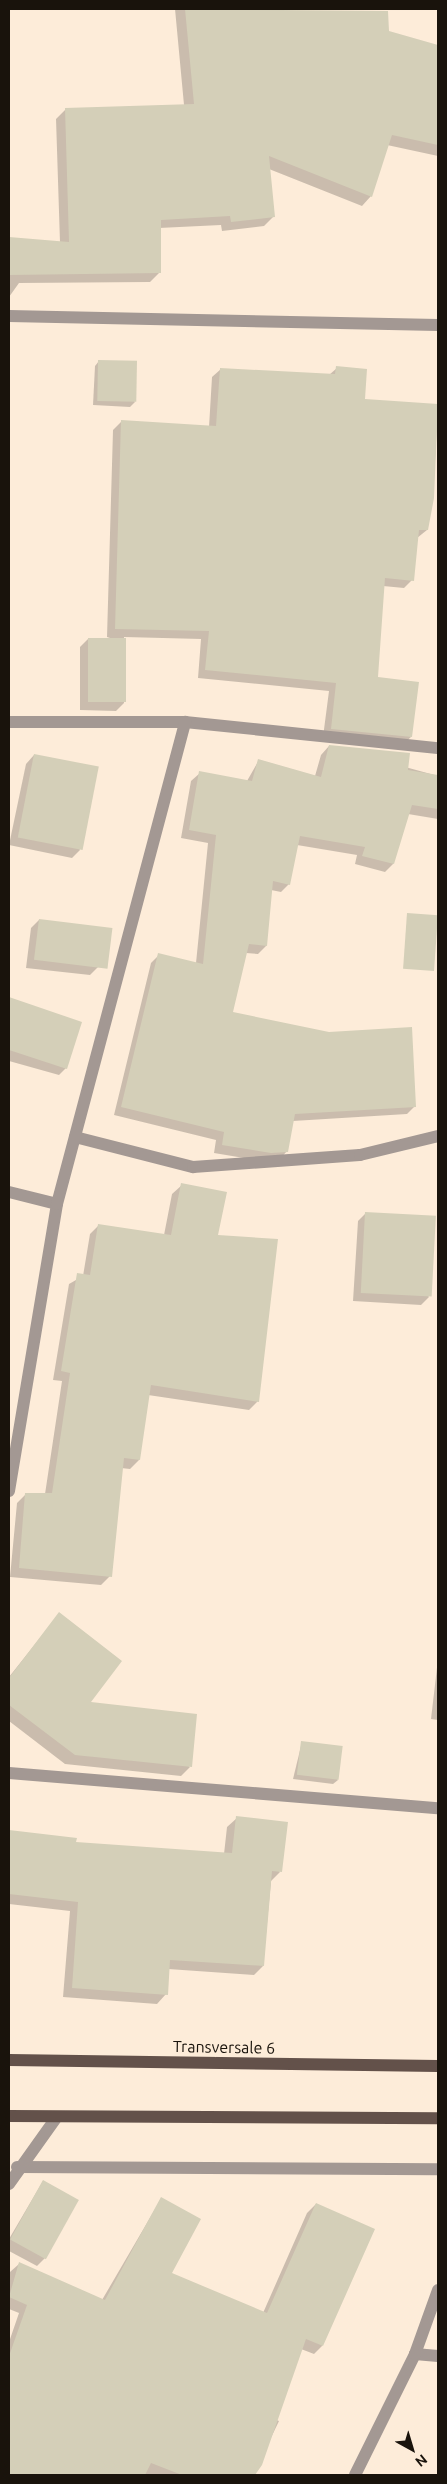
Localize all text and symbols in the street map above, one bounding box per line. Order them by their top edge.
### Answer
street label: Transversale 6 [173,2037,275,2057]
north arrow [387,2424,437,2474]
text: N [412,2451,431,2470]

